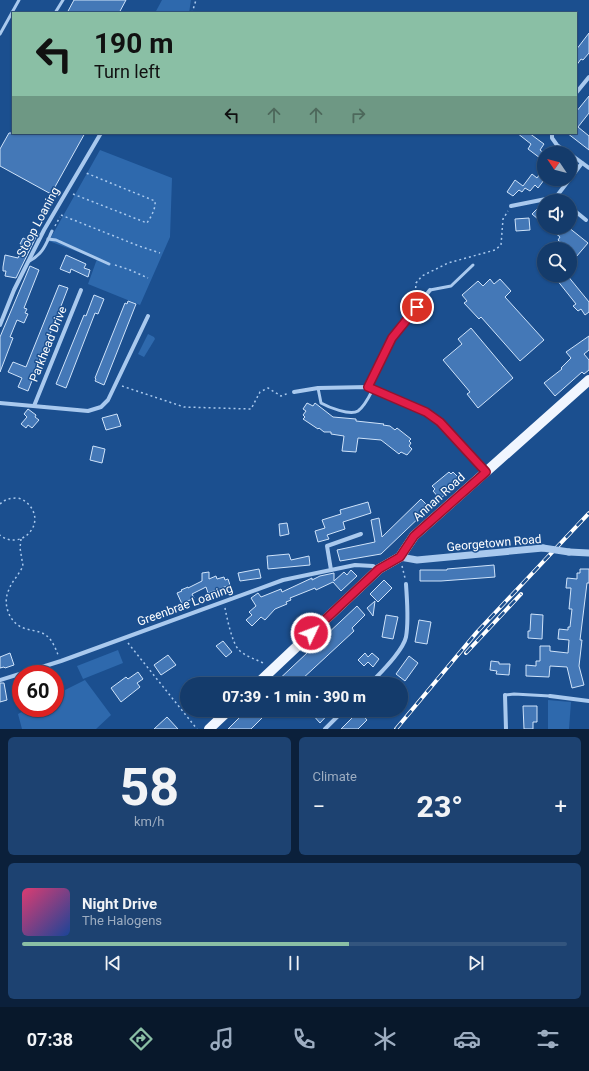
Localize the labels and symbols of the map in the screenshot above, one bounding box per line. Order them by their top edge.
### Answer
north arrow [537,146,577,186]
street label: Stoop Loaning [14,185,62,259]
pin [400,290,434,324]
street label: Parkhead Drive [26,304,70,384]
street label: Annan Road [410,470,468,524]
street label: Georgetown Road [446,532,542,554]
street label: Greenbrae Loaning [135,581,235,629]
position arrow [290,612,332,654]
speed limit sign: 60 [12,665,64,717]

